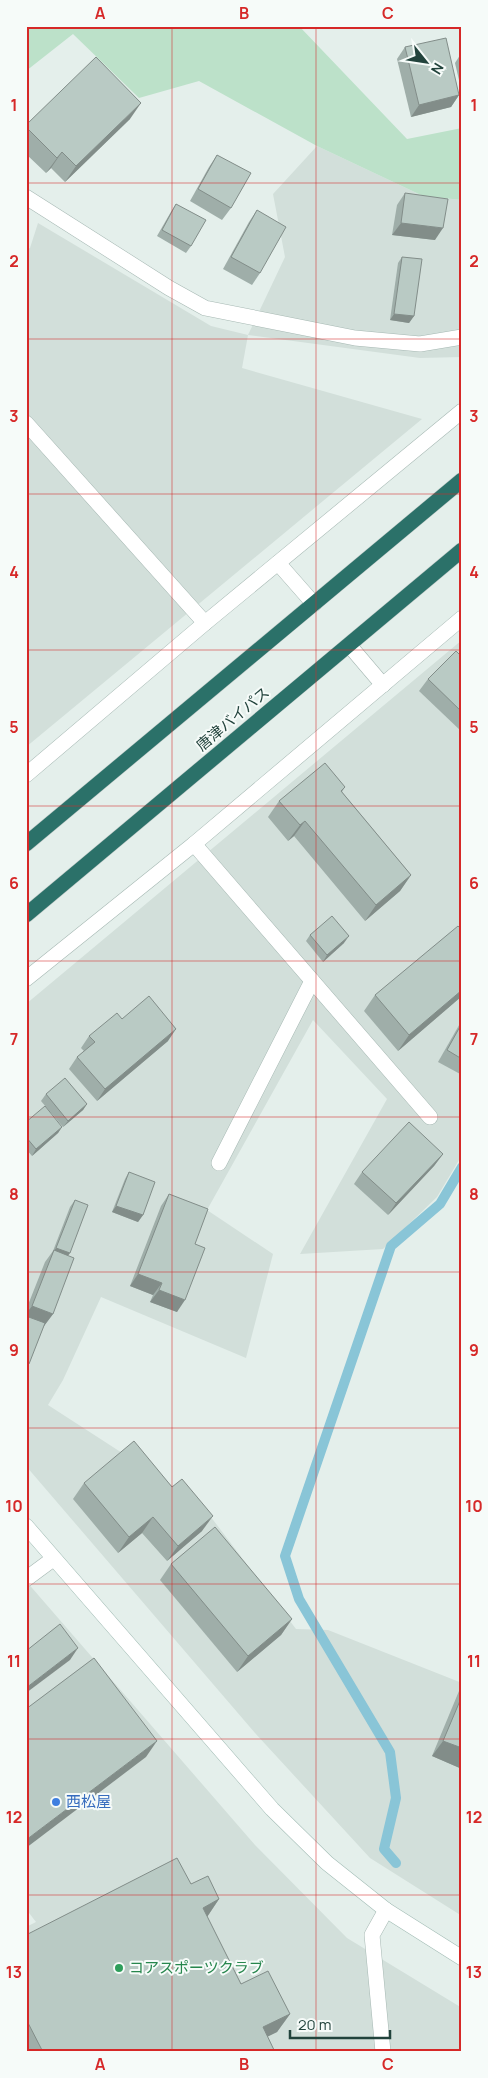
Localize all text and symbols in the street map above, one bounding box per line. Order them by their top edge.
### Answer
text: A [95,2,106,24]
text: B [239,2,249,24]
text: C [382,2,394,24]
north arrow [400,38,450,88]
text: N [427,60,448,78]
text: 1 [10,94,18,116]
text: 1 [470,94,478,116]
text: 2 [9,250,19,272]
text: 2 [469,250,479,272]
text: 3 [9,405,19,427]
text: 3 [469,405,479,427]
text: 4 [9,561,19,583]
text: 4 [469,561,479,583]
street label: 唐津バイパス [192,682,274,755]
text: 5 [9,716,19,738]
text: 5 [469,716,479,738]
text: 6 [9,872,19,894]
text: 6 [469,872,479,894]
text: 7 [10,1028,18,1050]
text: 7 [470,1028,478,1050]
text: 8 [9,1183,19,1205]
text: 8 [469,1183,479,1205]
text: 9 [9,1339,19,1361]
text: 9 [469,1339,479,1361]
text: 10 [5,1495,23,1517]
text: 10 [465,1495,483,1517]
text: 11 [7,1650,21,1672]
text: 11 [467,1650,481,1672]
place label: 西松屋 [66,1791,111,1812]
marker: 西松屋 [50,1796,62,1808]
text: 12 [6,1806,22,1828]
text: 12 [466,1806,482,1828]
place label: コアスポーツクラブ [129,1957,264,1978]
text: 13 [6,1961,22,1983]
text: 13 [466,1961,482,1983]
marker: コアスポーツクラブ [113,1962,125,1974]
scale bar [290,2008,390,2040]
text: 20 m [298,2014,331,2035]
text: A [95,2053,106,2075]
text: B [239,2053,249,2075]
text: C [382,2053,394,2075]

